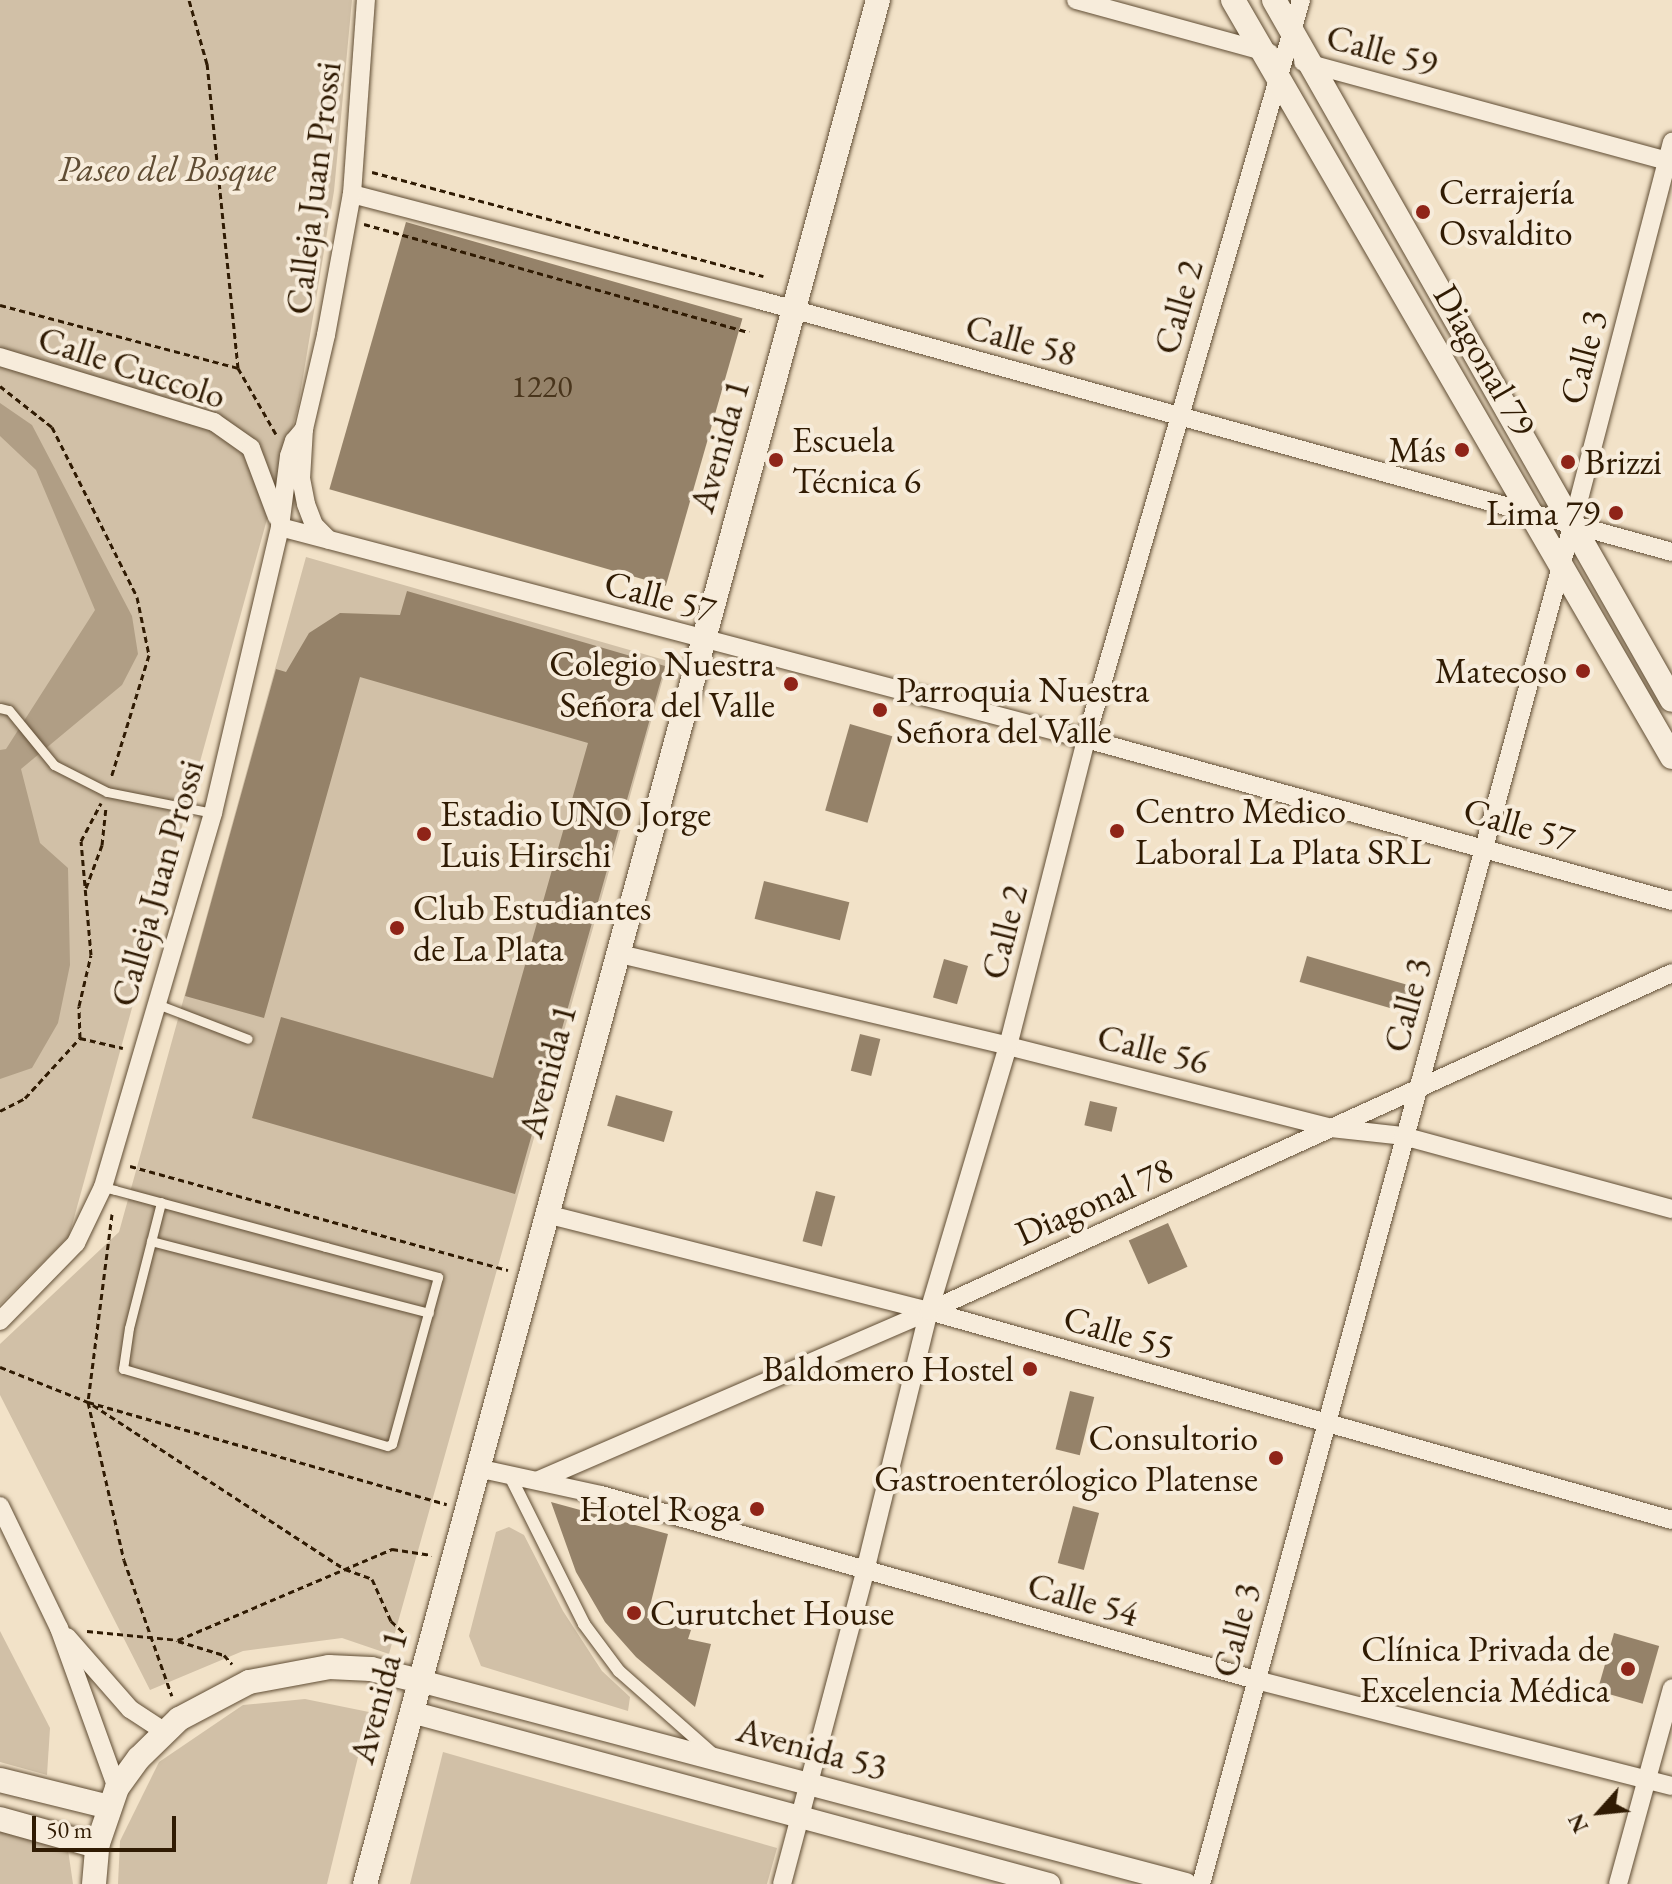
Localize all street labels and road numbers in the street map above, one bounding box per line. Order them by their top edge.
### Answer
street label: Calle 59 [1322,15,1442,85]
street label: Calleja Juan Prossi [276,59,350,317]
street label: Calle 2 [1144,255,1212,359]
street label: Diagonal 79 [1424,277,1546,443]
street label: Calle 58 [961,305,1081,375]
street label: Calle 3 [1550,305,1616,409]
street label: Calle Cuccolo [33,316,231,418]
street label: Avenida 1 [679,375,759,517]
street label: Calle 57 [600,561,720,631]
street label: Calleja Juan Prossi [101,755,213,1011]
street label: Calle 57 [1459,788,1579,860]
street label: Calle 2 [971,880,1037,984]
street label: Calle 3 [1374,953,1440,1057]
street label: Avenida 1 [509,1000,585,1142]
street label: Calle 56 [1093,1014,1213,1084]
street label: Diagonal 78 [1009,1147,1179,1255]
street label: Calle 55 [1059,1296,1179,1368]
street label: Calle 54 [1023,1563,1143,1635]
street label: Calle 3 [1203,1578,1269,1682]
street label: Avenida 1 [340,1626,416,1768]
street label: Avenida 53 [732,1707,892,1789]

